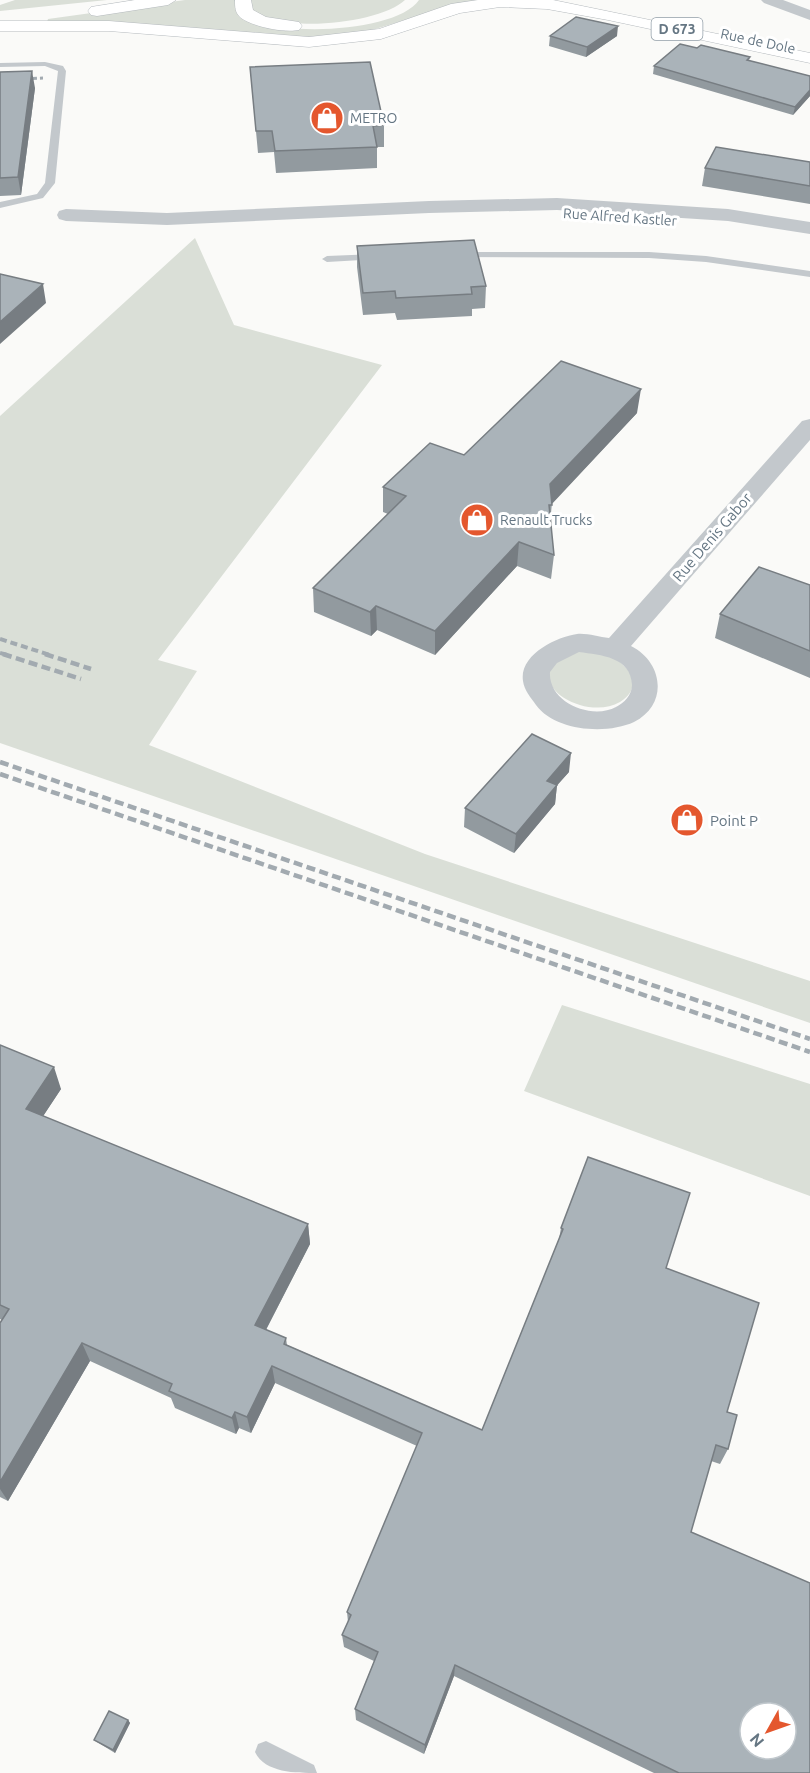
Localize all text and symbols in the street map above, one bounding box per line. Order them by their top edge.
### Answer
road number: D 673 [652,18,702,40]
street label: Rue de Dole [719,25,797,57]
shop icon: METRO [309,100,345,136]
place label: METRO [350,110,398,126]
street label: Rue Alfred Kastler [563,205,678,229]
street label: Rue Denis Gabor [669,489,755,585]
shop icon: Renault Trucks [459,502,495,538]
place label: Renault Trucks [500,512,592,528]
shop icon: Point P [669,802,705,838]
place label: Point P [710,812,758,829]
north arrow [738,1701,798,1761]
text: N [746,1730,767,1751]

